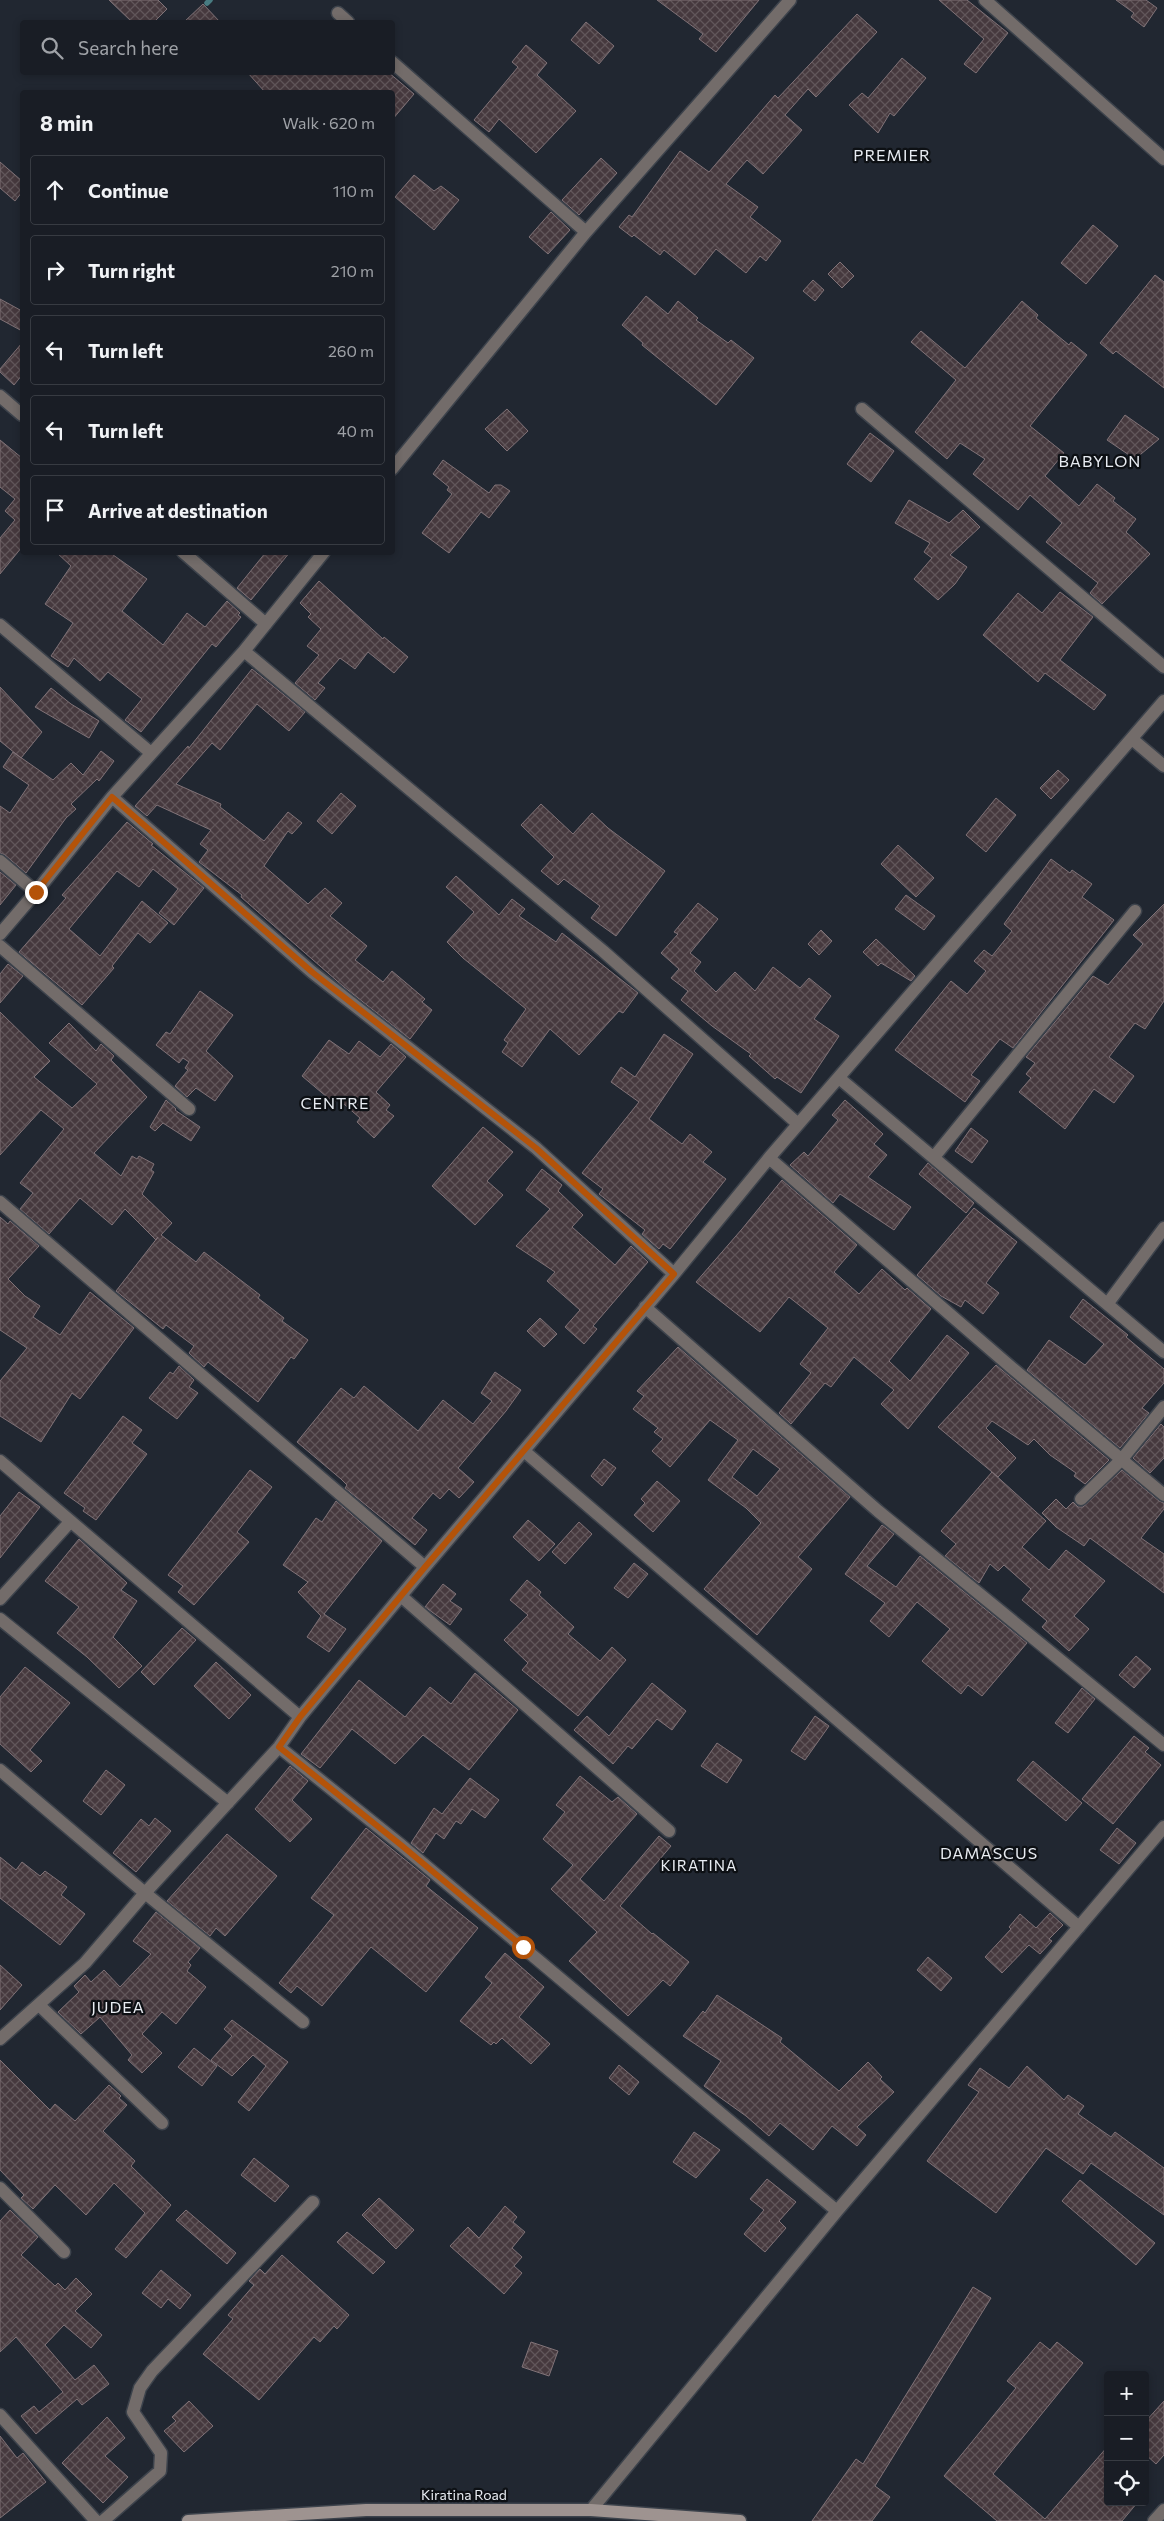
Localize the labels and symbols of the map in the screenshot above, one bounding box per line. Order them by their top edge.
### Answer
district label: PREMIER [853,145,931,164]
district label: BABYLON [1059,451,1141,470]
route end [25,881,48,904]
district label: CENTRE [301,1093,370,1112]
district label: DAMASCUS [940,1843,1038,1862]
district label: KIRATINA [661,1856,737,1874]
route start [512,1936,535,1959]
district label: JUDEA [91,1997,145,2016]
street label: Kiratina Road [421,2486,507,2503]

